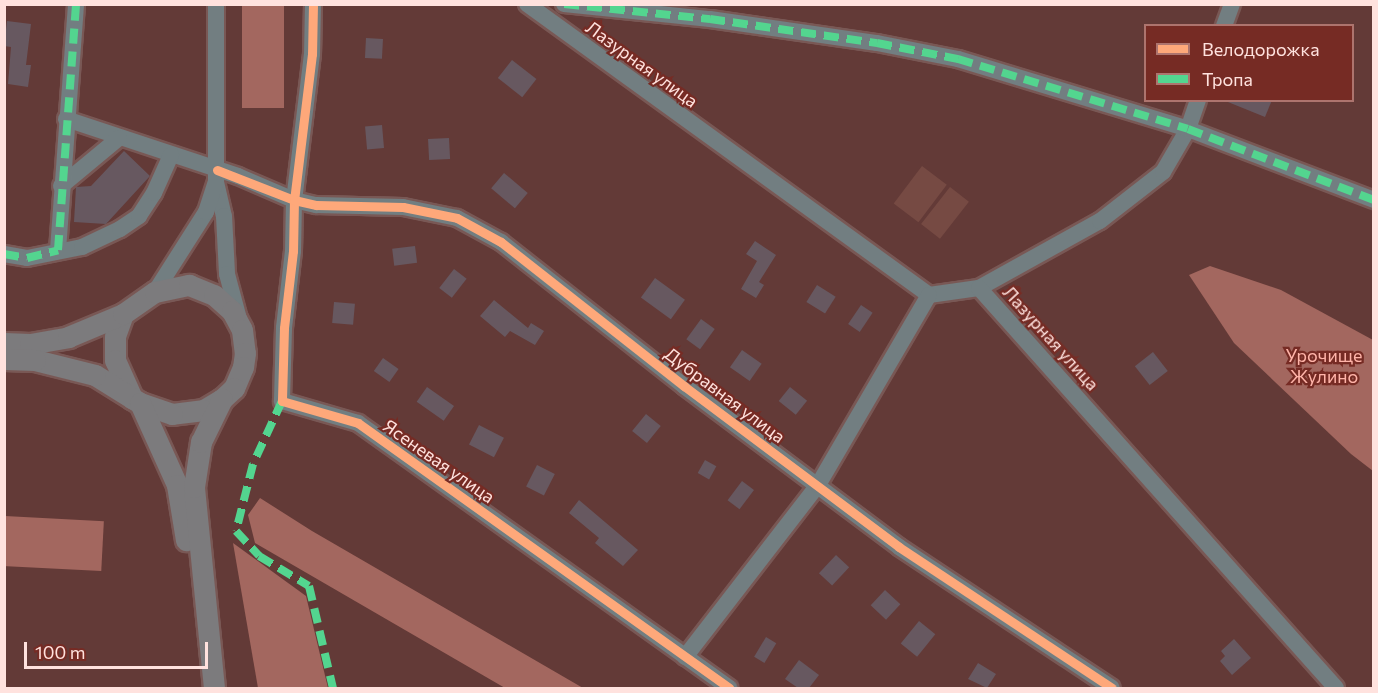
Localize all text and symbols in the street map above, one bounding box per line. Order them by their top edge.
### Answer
street label: Лазурная улица [582,16,702,112]
legend [1144,24,1354,102]
text: Велодорожка [1202,38,1320,60]
text: Тропа [1202,68,1253,90]
street label: Лазурная улица [998,281,1104,395]
street label: Дубравная улица [660,343,790,447]
park label: Урочище Жулино [1286,345,1362,388]
street label: Ясеневая улица [379,415,499,507]
scale bar [27,630,212,668]
text: 100 m [35,641,85,663]

